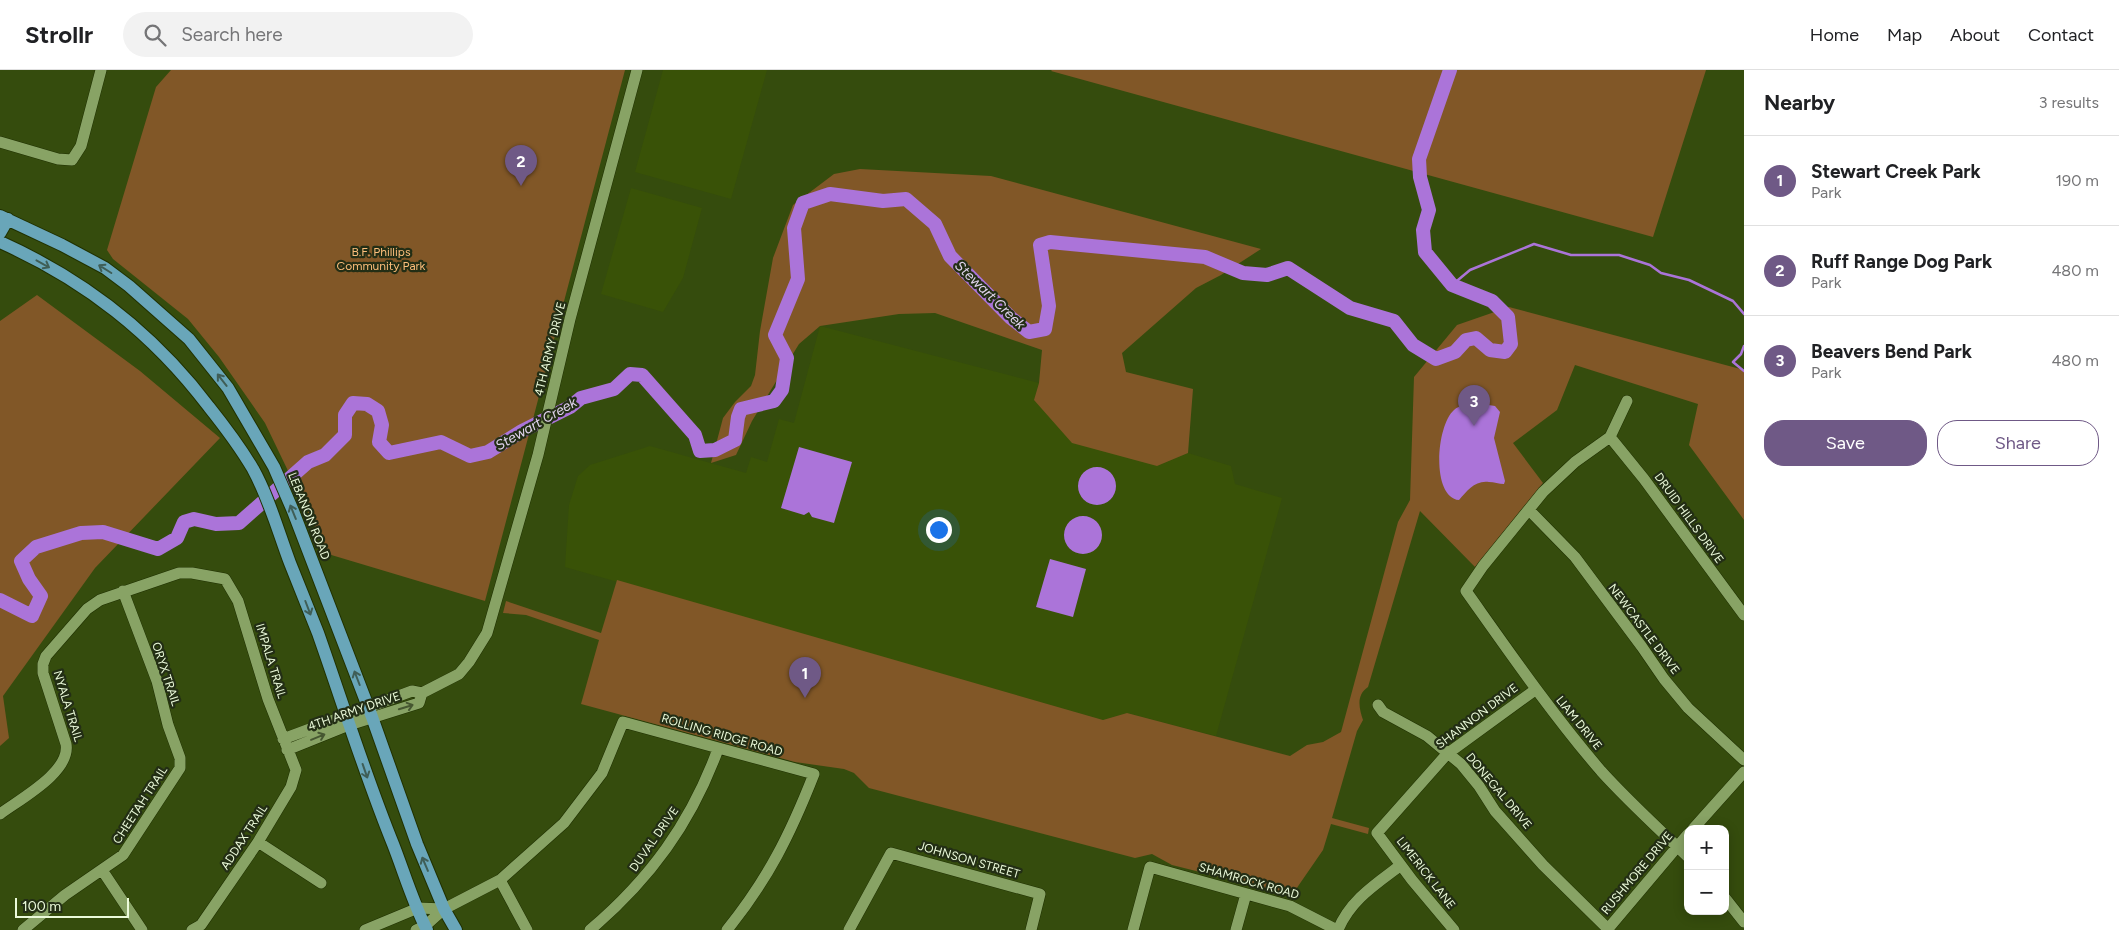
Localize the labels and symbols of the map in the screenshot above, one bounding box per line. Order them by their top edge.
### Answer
pin: 2 [505,145,537,186]
park label: B.F. Phillips Community Park [337,245,426,273]
water label: Stewart Creek [951,257,1030,334]
one-way arrow [36,259,51,269]
one-way arrow [98,263,112,273]
street label: 4TH ARMY DRIVE [532,300,568,398]
one-way arrow [216,374,227,387]
pin: 3 [1458,385,1490,426]
water label: Stewart Creek [492,393,581,454]
street label: LEBANON ROAD [285,470,333,562]
street label: DRUID HILLS DRIVE [1652,470,1726,566]
one-way arrow [288,505,297,520]
your location [926,517,952,543]
street label: NEWCASTLE DRIVE [1605,581,1683,677]
one-way arrow [304,600,313,615]
street label: IMPALA TRAIL [253,622,289,701]
street label: ORYX TRAIL [149,640,183,708]
pin: 1 [789,657,821,698]
street label: NYALA TRAIL [51,669,86,744]
one-way arrow [352,671,362,686]
street label: SHANNON DRIVE [1433,681,1521,751]
street label: 4TH ARMY DRIVE [306,689,402,733]
street label: LIAM DRIVE [1553,693,1605,753]
one-way arrow [398,701,414,711]
street label: ROLLING RIDGE ROAD [660,711,784,759]
one-way arrow [311,732,326,741]
street label: DONEGAL DRIVE [1463,750,1535,832]
street label: CHEETAH TRAIL [110,763,171,846]
one-way arrow [361,763,371,779]
street label: ADDAX TRAIL [218,801,271,872]
street label: DUVAL DRIVE [626,804,682,874]
street label: RUSHMORE DRIVE [1598,829,1676,917]
street label: LIMERICK LANE [1394,834,1458,912]
street label: JOHNSON STREET [917,839,1022,881]
one-way arrow [420,857,430,872]
street label: SHAMROCK ROAD [1197,860,1301,902]
scale bar [15,895,129,918]

